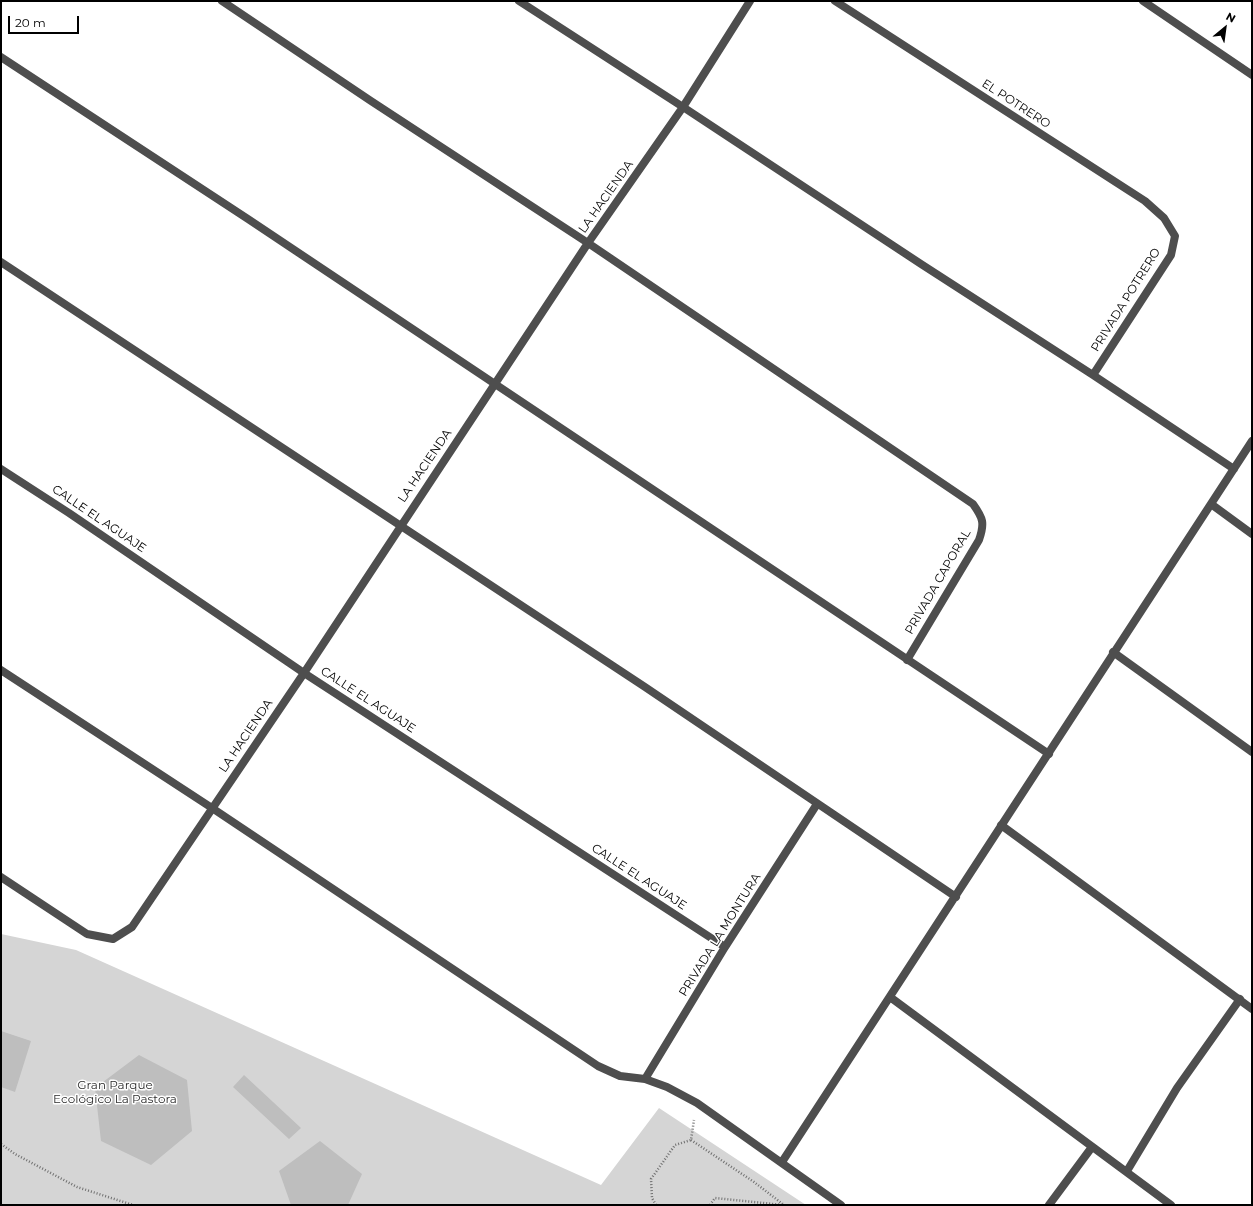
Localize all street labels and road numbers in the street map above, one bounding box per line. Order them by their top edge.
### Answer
street label: EL POTRERO [979,76,1053,132]
street label: LA HACIENDA [576,158,636,236]
street label: PRIVADA POTRERO [1088,245,1164,355]
street label: LA HACIENDA [395,427,455,505]
street label: CALLE EL AGUAJE [49,482,149,556]
street label: PRIVADA CAPORAL [902,527,974,637]
street label: CALLE EL AGUAJE [318,664,418,736]
street label: LA HACIENDA [216,697,276,775]
street label: CALLE EL AGUAJE [589,841,689,913]
street label: PRIVADA LA MONTURA [676,871,764,999]

